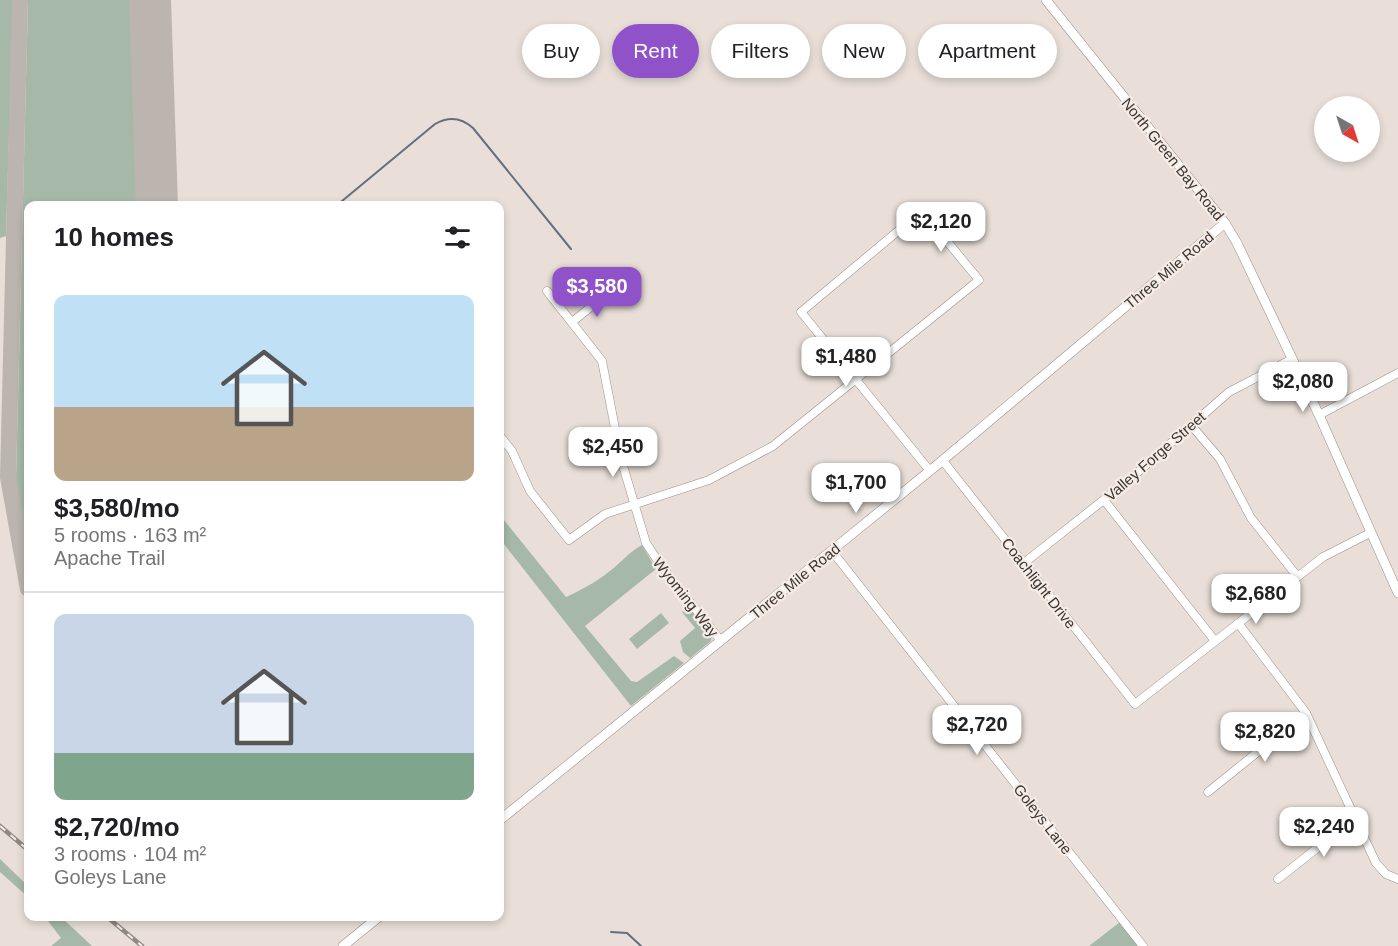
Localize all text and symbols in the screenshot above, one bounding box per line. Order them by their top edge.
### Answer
chip: Buy [522,24,600,78]
chip: Rent [612,24,699,78]
chip: Filters [711,24,810,78]
chip: New [822,24,906,78]
chip: Apartment [918,24,1057,78]
street label: North Green Bay Road [1118,94,1228,224]
north arrow [1314,96,1380,162]
map controls [1314,96,1380,162]
pin: $2,120 [892,202,990,253]
text: $2,120 [910,210,972,232]
icon: filters [441,221,474,254]
text: 10 homes [54,222,174,252]
street label: Three Mile Road [1121,228,1217,312]
pin: $3,580 [548,267,646,318]
text: $3,580 [566,275,628,297]
icon: home [210,334,318,442]
pin: $1,480 [797,337,895,388]
text: $1,480 [815,345,877,367]
pin: $2,080 [1254,362,1352,413]
text: $2,080 [1272,370,1334,392]
street label: Valley Forge Street [1101,407,1209,504]
pin: $2,450 [564,427,662,478]
text: $2,450 [582,435,644,457]
pin: $1,700 [807,463,905,514]
text: $1,700 [825,471,887,493]
text: $3,580/mo [54,493,180,523]
text: 5 rooms · 163 m² [54,524,206,546]
street label: Coachlight Drive [998,534,1080,632]
street label: Three Mile Road [747,540,843,622]
text: Apache Trail [54,547,165,569]
street label: Wyoming Way [650,554,723,640]
pin: $2,680 [1207,574,1305,625]
text: $2,680 [1225,582,1287,604]
icon: home [210,653,318,761]
pin: $2,720 [928,705,1026,756]
pin: $2,820 [1216,712,1314,763]
text: $2,720 [946,713,1008,735]
text: $2,820 [1234,720,1296,742]
street label: Goleys Lane [1010,781,1076,857]
pin: $2,240 [1275,807,1373,858]
text: $2,720/mo [54,812,180,842]
text: $2,240 [1293,815,1355,837]
text: 3 rooms · 104 m² [54,843,206,865]
text: Goleys Lane [54,866,166,888]

